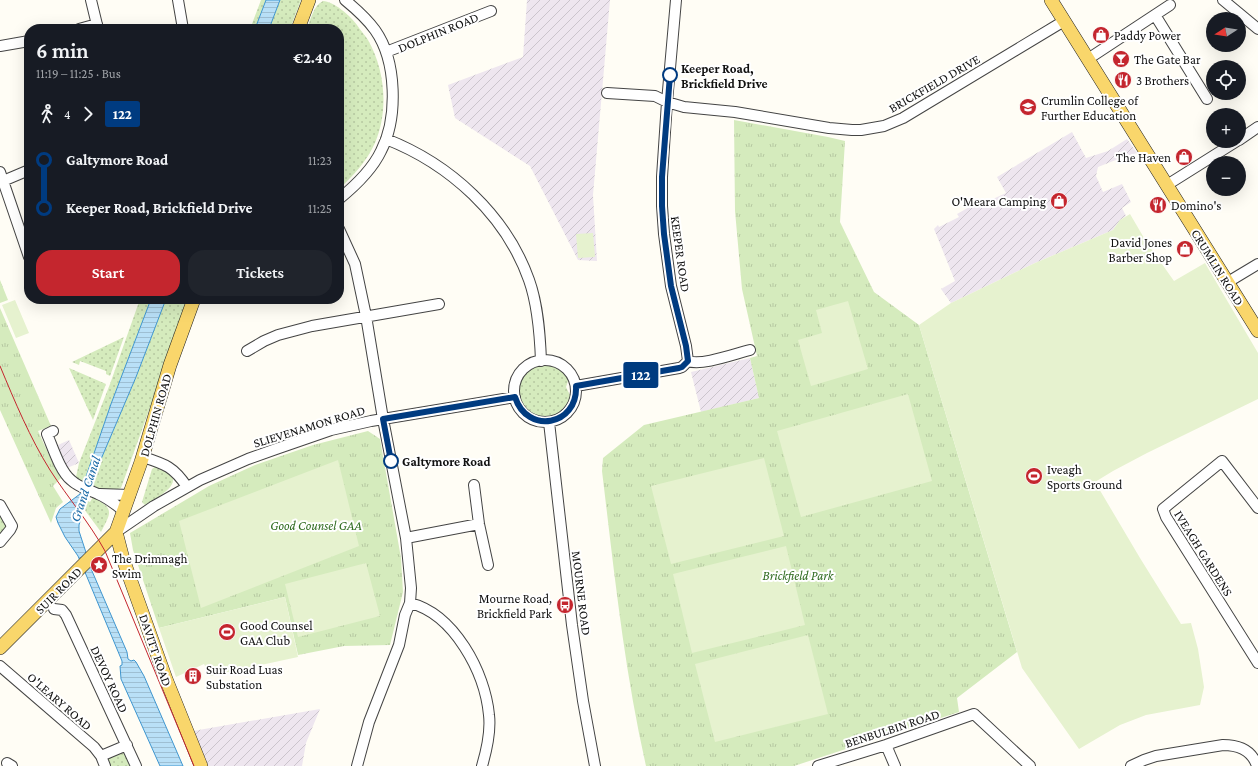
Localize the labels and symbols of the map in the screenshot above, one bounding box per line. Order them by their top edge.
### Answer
street label: DOLPHIN ROAD [396,9,481,55]
north arrow [1206,12,1246,52]
shop icon: Paddy Power [1091,25,1111,45]
place label: Paddy Power [1114,28,1181,43]
bar icon: The Gate Bar [1111,49,1131,69]
street label: BRICKFIELD DRIVE [886,51,982,116]
place label: The Gate Bar [1134,52,1201,67]
place label: Keeper Road, Brickfield Drive [681,61,768,91]
marker: Keeper Road, Brickfield Drive [662,67,678,83]
restaurant icon: 3 Brothers [1113,70,1133,90]
place label: 3 Brothers [1136,73,1189,88]
place label: Crumlin College of Further Education [1041,93,1139,123]
school or university icon: Crumlin College of Further Education [1018,97,1038,117]
shop icon: The Haven [1174,147,1194,167]
place label: The Haven [1116,150,1171,165]
shop icon: O'Meara Camping [1049,191,1069,211]
place label: O'Meara Camping [951,194,1047,209]
restaurant icon: Domino's [1148,195,1168,215]
place label: Domino's [1171,198,1221,213]
street label: KEEPER ROAD [668,215,693,293]
street label: CRUMLIN ROAD [1188,226,1247,308]
place label: David Jones Barber Shop [1109,235,1172,265]
shop icon: David Jones Barber Shop [1175,239,1195,259]
line badge: 122 [618,362,664,388]
street label: DOLPHIN ROAD [136,372,174,458]
street label: SLIEVENAMON ROAD [251,402,367,451]
marker: Galtymore Road [383,453,399,469]
water label: Grand Canal [66,454,104,524]
place label: Galtymore Road [402,454,491,469]
place label: Iveagh Sports Ground [1047,462,1123,492]
sports icon: Iveagh Sports Ground [1024,466,1044,486]
street label: IVEAGH GARDENS [1171,508,1236,599]
park label: Good Counsel GAA [270,518,362,533]
street label: MOURNE ROAD [569,550,594,636]
place label: The Drimnagh Swim [112,551,188,581]
place icon: The Drimnagh Swim [89,555,109,575]
street label: SUIR ROAD [32,564,85,617]
park label: Brickfield Park [763,568,835,583]
place label: Mourne Road, Brickfield Park [477,591,553,621]
bus stop icon: Mourne Road, Brickfield Park [555,595,575,615]
street label: DAVITT ROAD [136,612,175,688]
place label: Good Counsel GAA Club [240,618,313,648]
sports icon: Good Counsel GAA Club [217,622,237,642]
street label: DEVOY ROAD [87,643,132,715]
place label: Suir Road Luas Substation [206,662,283,692]
building icon: Suir Road Luas Substation [183,666,203,686]
street label: O'LEARY ROAD [24,669,95,733]
street label: BENBULBIN ROAD [843,706,941,751]

